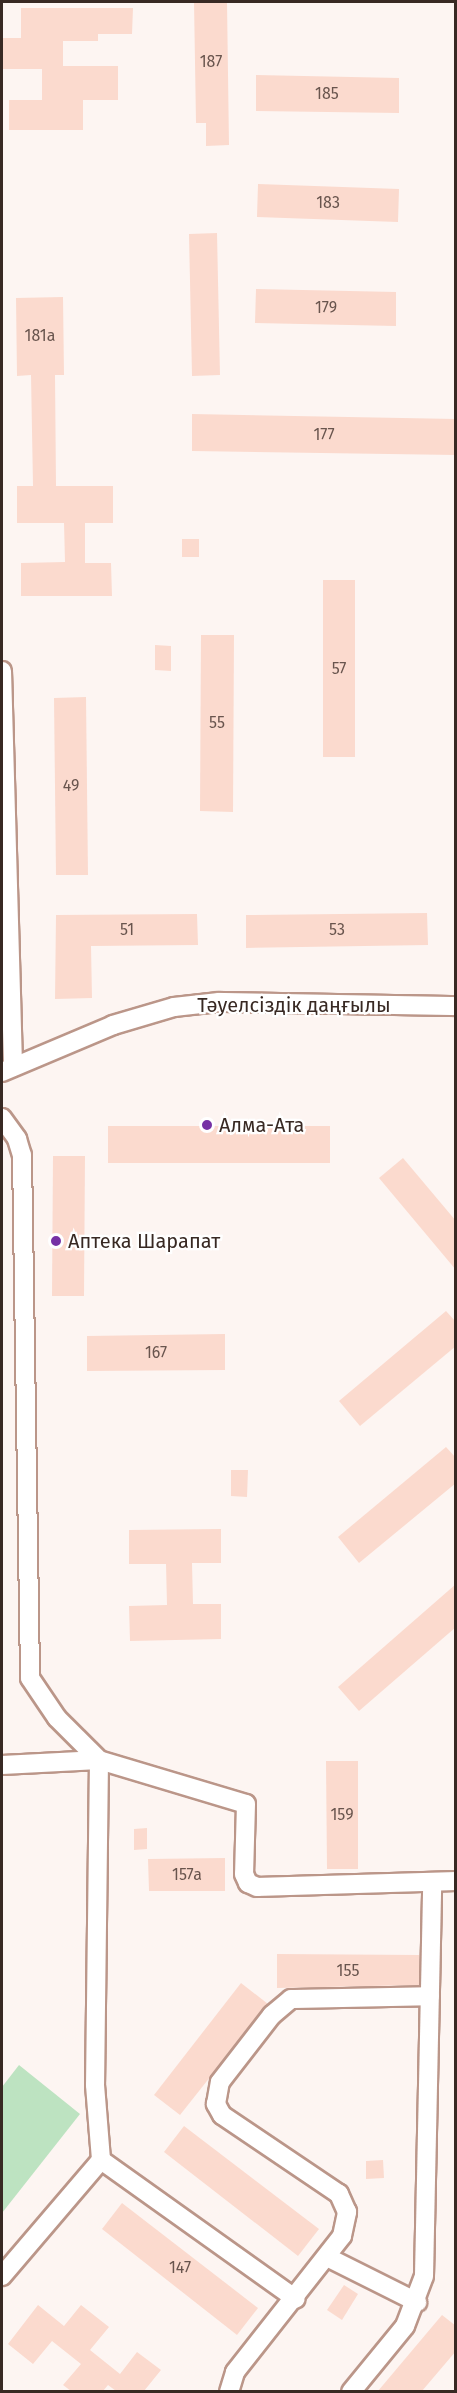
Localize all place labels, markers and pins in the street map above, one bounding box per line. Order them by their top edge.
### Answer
place label: Алма-Ата [219,1113,304,1137]
marker: Алма-Ата [200,1118,214,1132]
place label: Аптека Шарапат [68,1229,220,1253]
marker: Аптека Шарапат [49,1234,63,1248]

